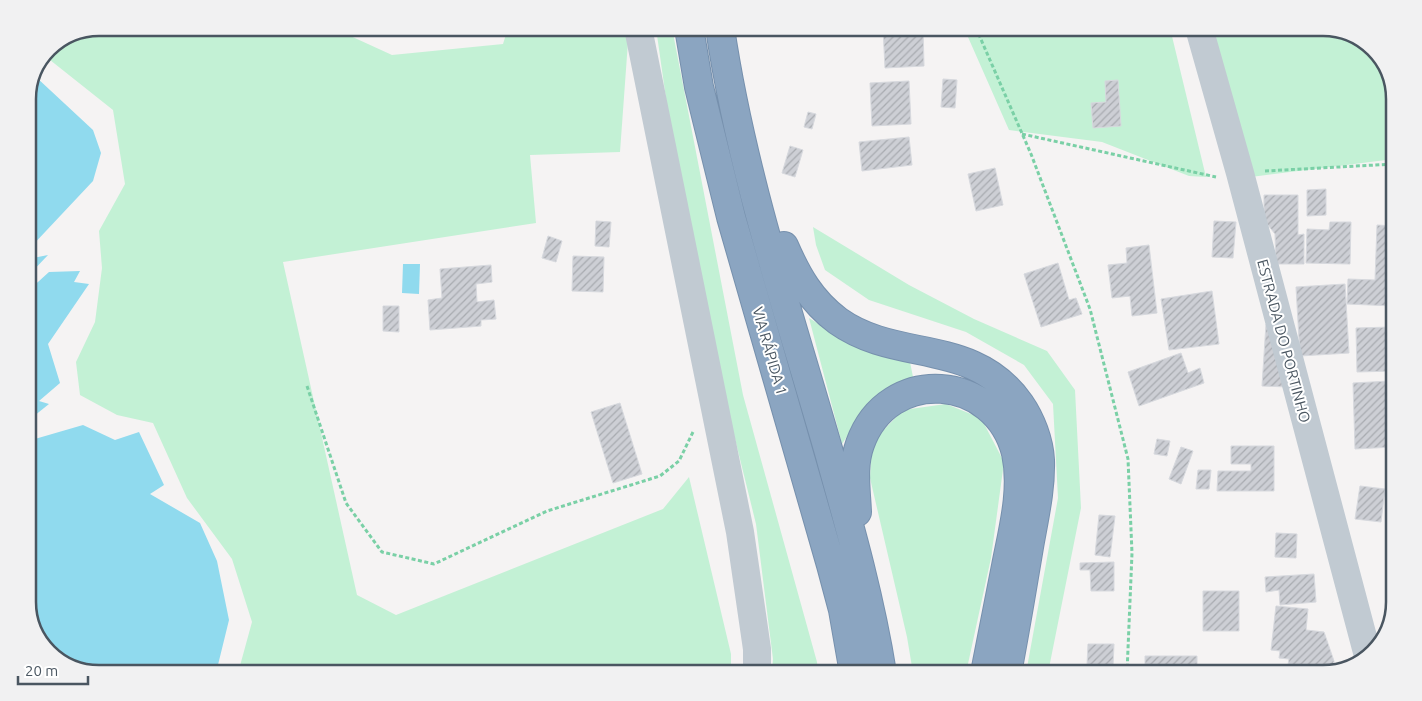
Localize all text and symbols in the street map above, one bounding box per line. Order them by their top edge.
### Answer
street label: ESTRADA DO PORTINHO [1254,257,1314,425]
street label: VIA RÁPIDA 1 [749,305,791,397]
scale bar [18,654,88,686]
text: 20 m [25,662,58,679]

